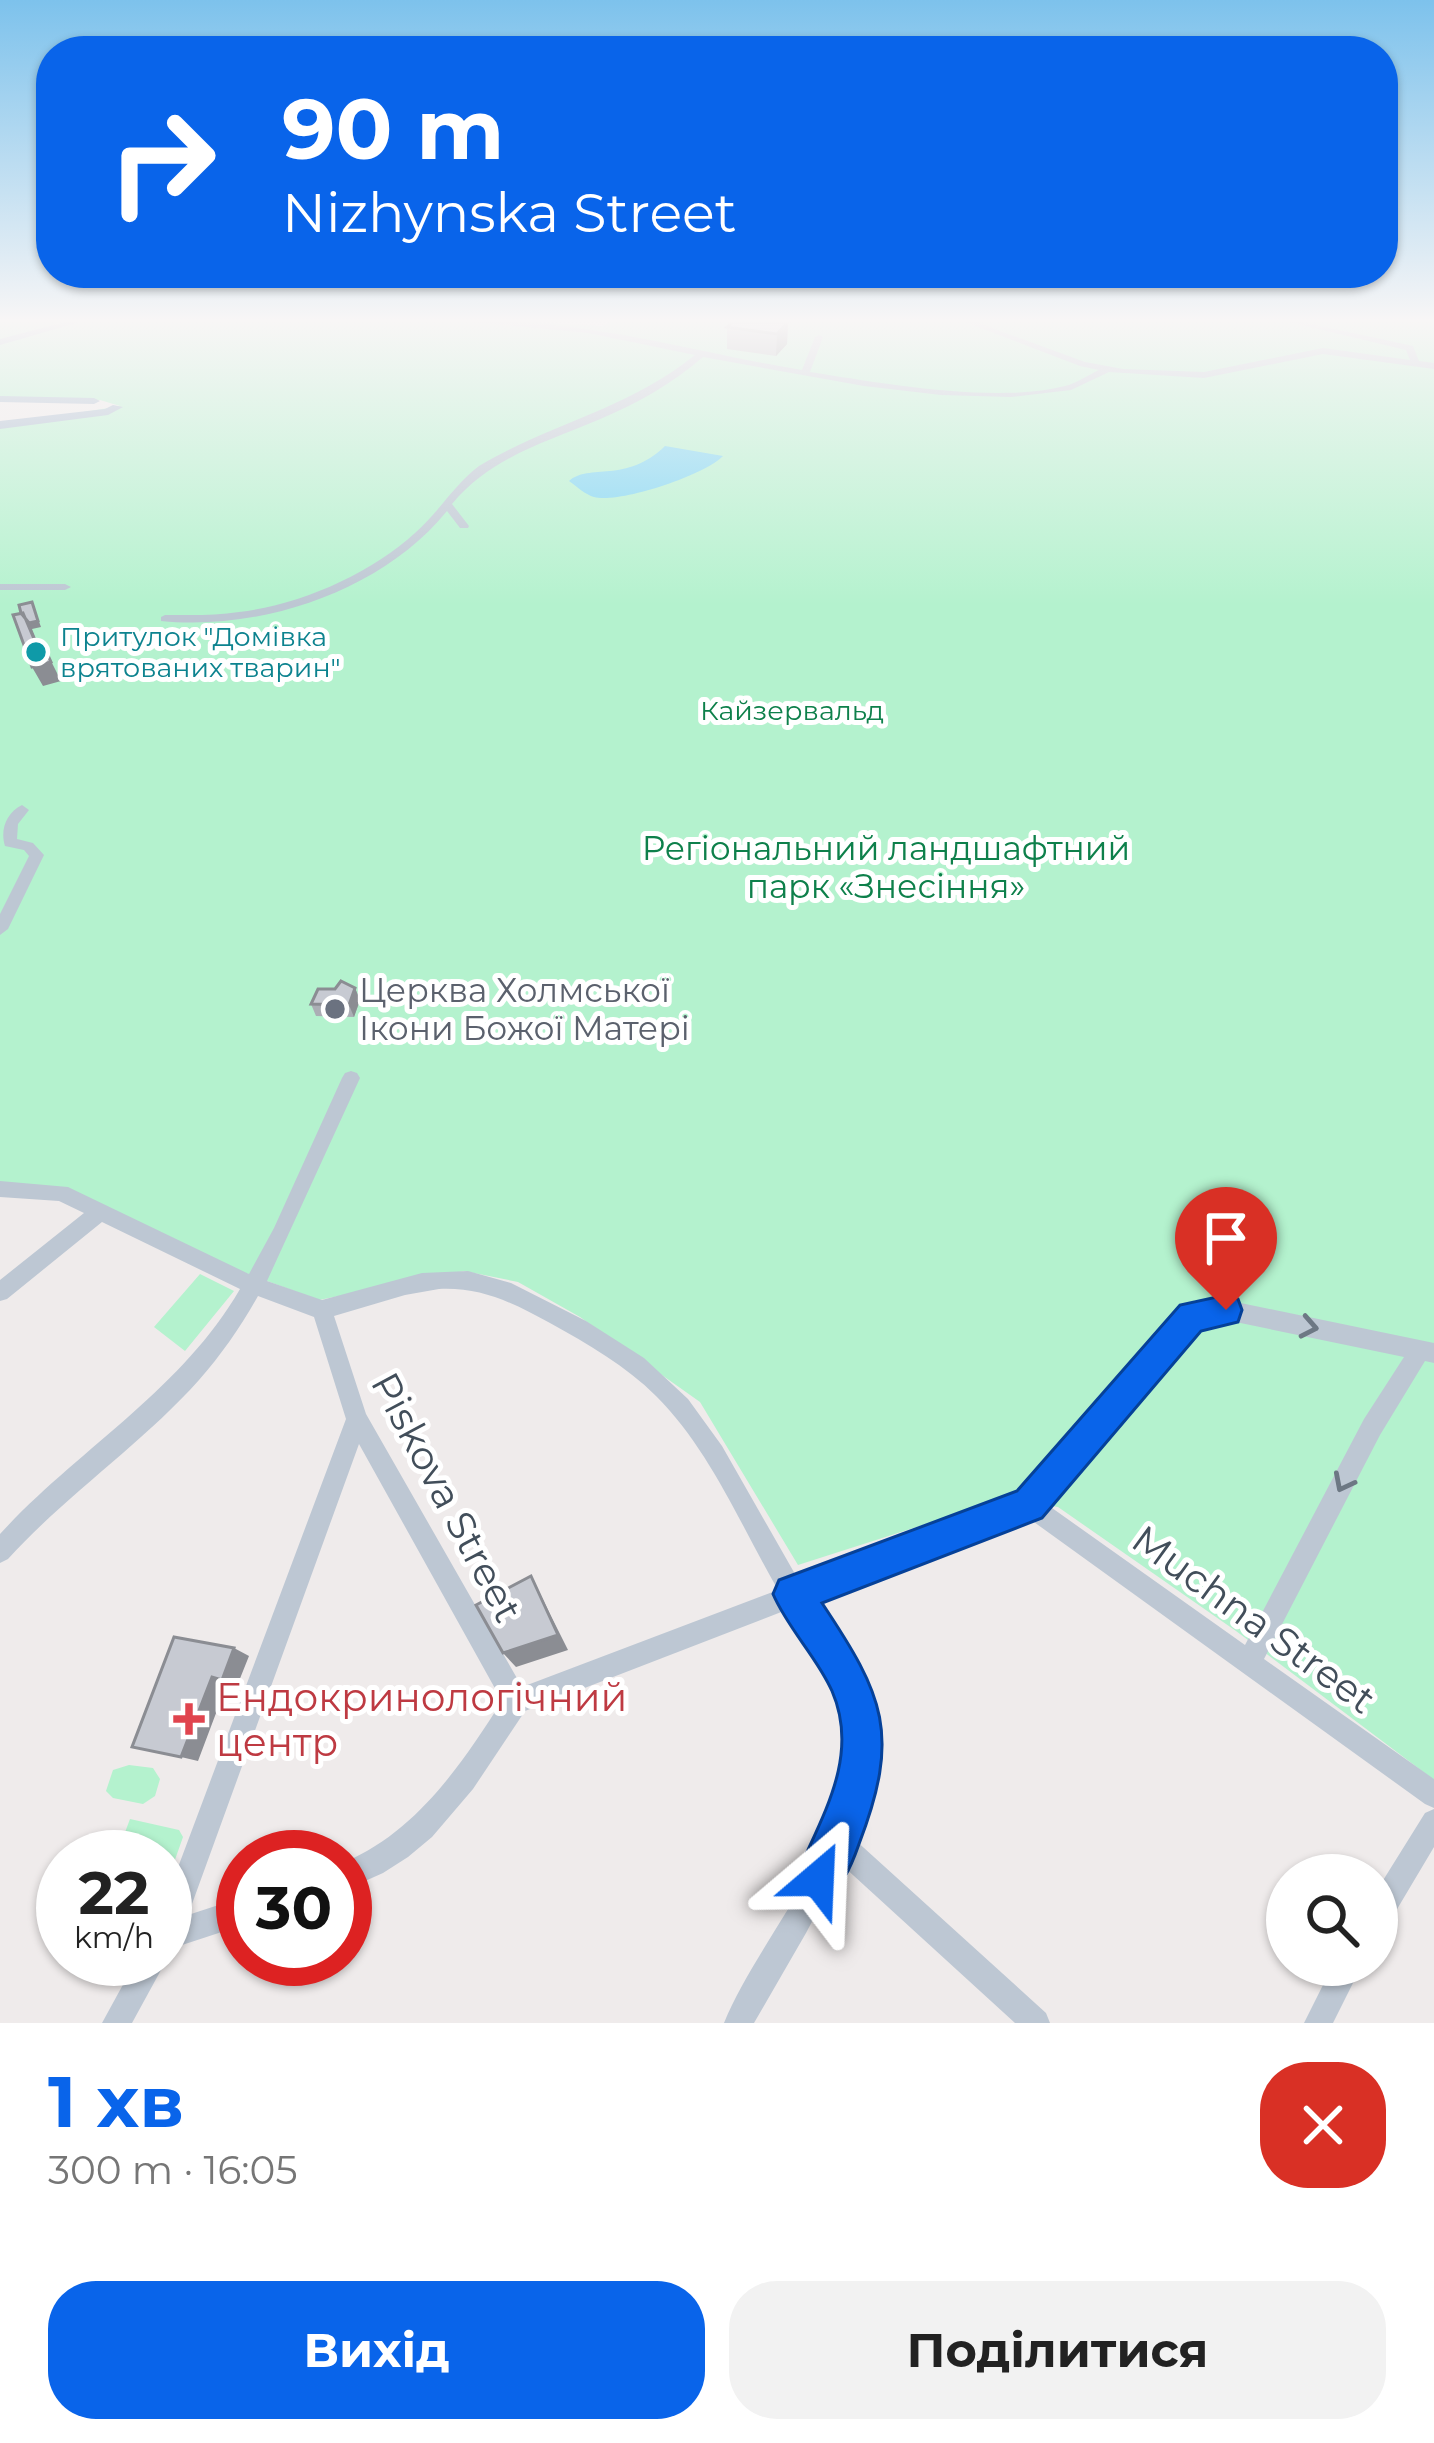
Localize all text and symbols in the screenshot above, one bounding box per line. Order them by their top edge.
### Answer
text: 90 m [282,78,504,180]
icon: right [84,84,240,240]
text: Nizhynska Street [282,180,737,246]
place label: Притулок "Домівка врятованих тварин" [60,620,341,684]
marker: Притулок "Домівка врятованих тварин" [23,639,49,665]
park label: Кайзервальд [700,694,884,727]
park label: Регіональний ландшафтний парк «Знесіння» [642,828,1130,906]
place label: Церква Холмської Ікони Божої Матері [359,970,690,1048]
marker: Церква Холмської Ікони Божої Матері [322,996,348,1022]
pin [1175,1187,1277,1310]
icon: arrive [1193,1205,1259,1271]
one-way arrow [1299,1314,1319,1339]
street label: Piskova Street [361,1364,533,1630]
one-way arrow [1334,1471,1357,1493]
street label: Muchna Street [1123,1515,1385,1723]
place label: Ендокринологічний центр [216,1673,627,1766]
marker: Ендокринологічний центр [173,1703,205,1735]
position arrow [755,1816,881,1942]
speed limit sign: 30 [216,1830,372,1986]
map controls [1266,1854,1398,1986]
button: search [1266,1854,1398,1986]
text: 22 [79,1856,149,1929]
text: km/h [74,1919,154,1956]
text: 1 хв [48,2057,184,2145]
button: close [1260,2062,1386,2188]
text: 300 m · 16:05 [48,2146,297,2194]
button: Вихід [48,2281,705,2419]
button: Поділитися [729,2281,1386,2419]

